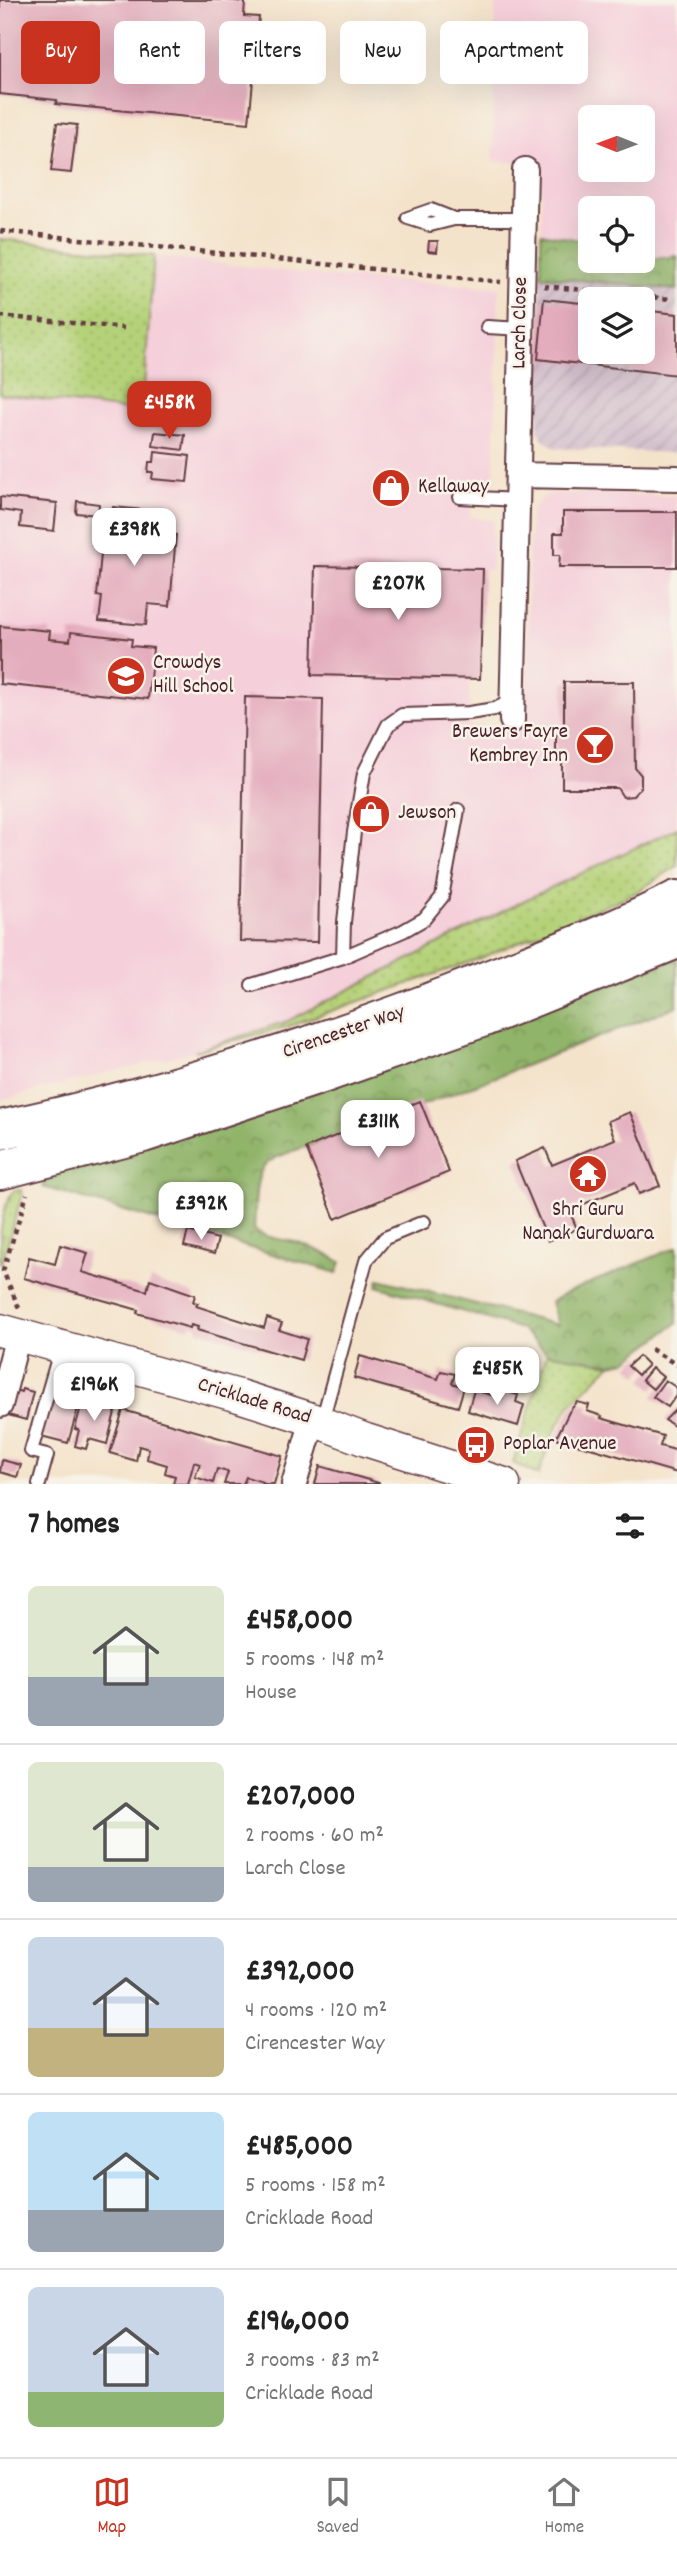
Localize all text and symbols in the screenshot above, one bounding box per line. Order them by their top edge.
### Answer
chip: Buy [21,21,100,84]
chip: Rent [114,21,205,84]
chip: Filters [219,21,326,84]
chip: New [340,21,426,84]
chip: Apartment [440,21,588,84]
north arrow [578,105,654,182]
map controls [578,105,655,364]
button: locate [578,196,655,273]
street label: Larch Close [505,277,537,369]
button: layers [578,287,655,364]
pin: £458K [120,382,218,441]
text: £458K [143,387,195,420]
shop icon: Kellaway [370,467,412,509]
place label: Kellaway [418,473,489,503]
pin: £398K [85,508,183,568]
text: £398K [108,514,160,547]
pin: £207K [349,562,447,622]
text: £207K [371,568,425,601]
place label: Crowdys Hill School [153,649,233,703]
school or university icon: Crowdys Hill School [105,655,147,697]
place label: Brewers Fayre Kembrey Inn [452,718,568,772]
bar icon: Brewers Fayre Kembrey Inn [574,724,616,766]
shop icon: Jewson [350,793,392,835]
place label: Jewson [398,799,456,829]
street label: Cirencester Way [279,998,410,1068]
pin: £311K [329,1100,427,1160]
text: £311K [357,1106,399,1139]
temple icon: Shri Guru Nanak Gurdwara [567,1153,609,1195]
pin: £392K [152,1182,250,1242]
text: £392K [175,1188,227,1221]
place label: Shri Guru Nanak Gurdwara [522,1196,655,1250]
pin: £485K [448,1348,546,1407]
text: £485K [471,1353,523,1386]
pin: £196K [45,1364,143,1423]
text: £196K [70,1369,118,1402]
street label: Cricklade Road [194,1371,314,1433]
bus stop icon: Poplar Avenue [455,1424,497,1466]
place label: Poplar Avenue [503,1430,616,1460]
text: 7 homes [28,1505,120,1548]
icon: filters [611,1507,649,1545]
text: £458,000 [245,1601,353,1644]
icon: home [84,1614,168,1698]
text: 5 rooms · 148 m² [245,1644,384,1677]
text: House [245,1677,297,1710]
text: £207,000 [245,1777,356,1820]
icon: home [84,1790,168,1874]
text: 2 rooms · 60 m² [245,1820,384,1853]
text: Larch Close [245,1853,346,1886]
text: £392,000 [245,1952,355,1995]
icon: home [84,1965,168,2049]
text: 4 rooms · 120 m² [245,1995,387,2028]
text: Cirencester Way [245,2028,385,2061]
text: £485,000 [245,2127,353,2170]
icon: home [84,2140,168,2224]
text: 5 rooms · 158 m² [245,2170,386,2203]
text: Cricklade Road [245,2203,373,2236]
text: £196,000 [245,2302,350,2345]
icon: home [84,2315,168,2399]
text: 3 rooms · 83 m² [245,2345,380,2378]
text: Cricklade Road [245,2378,373,2411]
tab: Map [93,2473,131,2542]
tab: Saved [316,2473,359,2542]
tab: Home [545,2473,584,2542]

